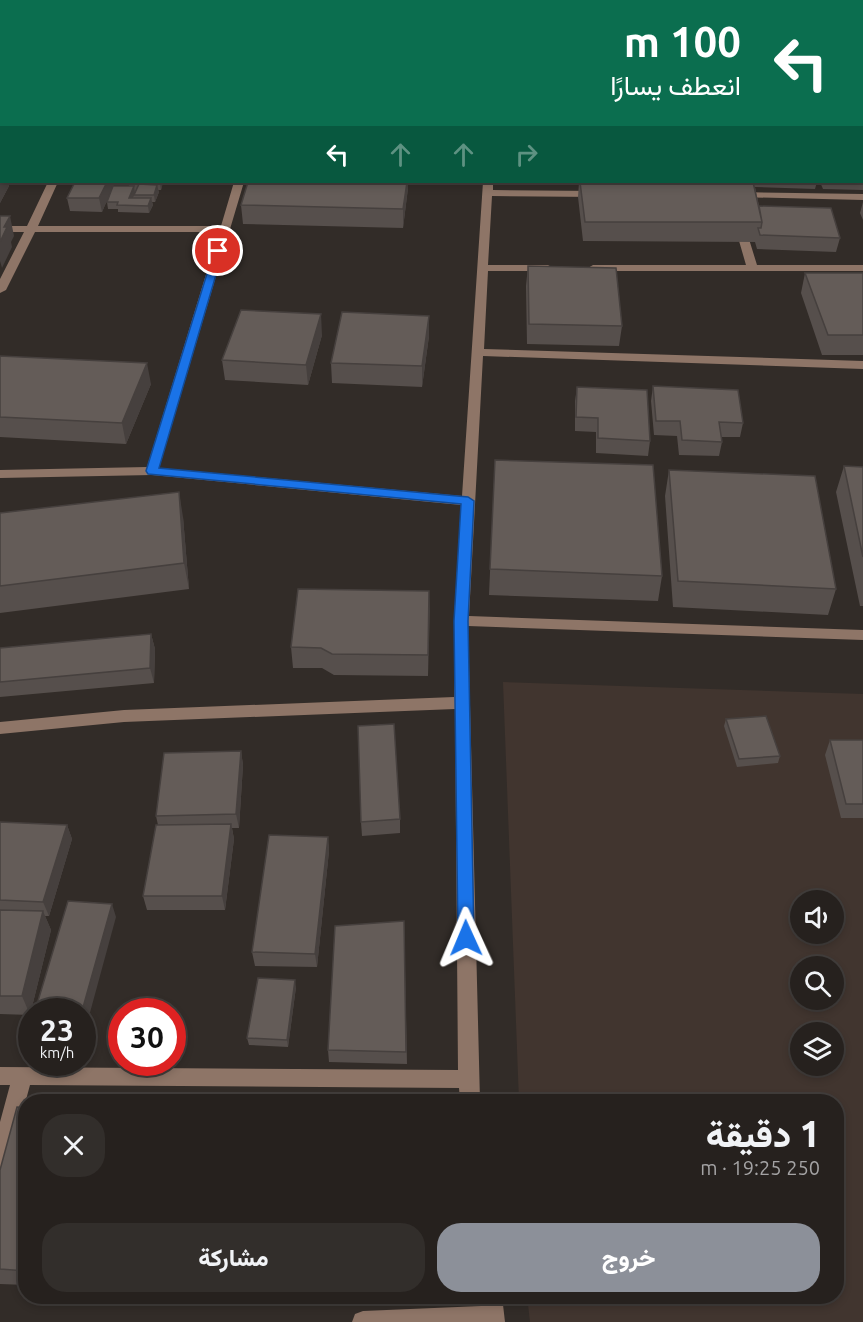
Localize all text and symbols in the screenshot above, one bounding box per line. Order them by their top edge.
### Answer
text: 100 m [624,18,741,65]
icon: left [762,24,840,102]
text: انعطف يسارًا [610,70,741,100]
icon: left [321,138,354,171]
icon: ahead [384,138,417,171]
icon: ahead [447,138,480,171]
icon: right [510,138,543,171]
pin [192,225,243,276]
icon: arrive [201,234,234,267]
map controls [790,890,844,1076]
button: sound [790,890,844,944]
position arrow [434,906,498,970]
button: search [790,956,844,1010]
speed limit sign: 30 [108,998,186,1076]
text: 23 [40,1013,74,1047]
button: layers [790,1022,844,1076]
text: km/h [40,1044,74,1061]
text: 1 دقيقة [706,1113,820,1154]
button: close [42,1114,105,1177]
text: 250 m · 19:25 [700,1156,820,1179]
button: مشاركة [42,1223,425,1292]
button: خروج [437,1223,820,1292]

